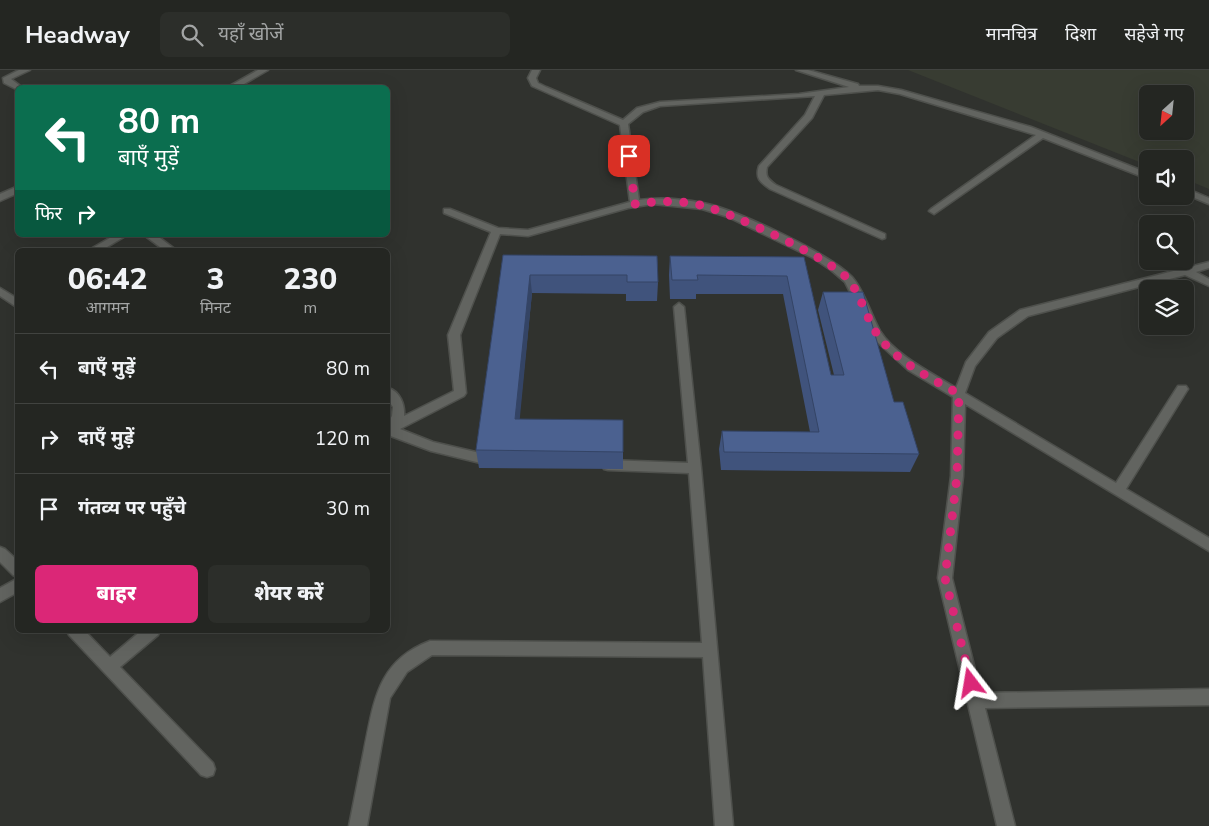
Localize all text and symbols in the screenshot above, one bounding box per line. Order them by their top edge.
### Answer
search box [160,12,510,57]
text: Headway [25,19,130,51]
icon: search [178,21,206,49]
text: यहाँ खोजें [218,21,283,47]
text: मानचित्र [986,22,1037,46]
text: दिशा [1065,22,1096,46]
text: सहेजे गए [1124,22,1184,46]
north arrow [1139,85,1194,140]
map controls [1139,85,1194,335]
text: 80 m [118,98,200,145]
icon: left [35,105,100,170]
pin [608,135,650,177]
icon: arrive [615,142,643,170]
text: बाएँ मुड़ें [118,143,179,173]
button: sound [1139,150,1194,205]
icon: right [72,200,100,228]
text: फिर [35,201,62,227]
button: search [1139,215,1194,270]
text: 06:42 [68,259,147,300]
text: 3 [206,259,224,300]
text: 230 [283,259,337,300]
button: layers [1139,280,1194,335]
text: आगमन [86,297,129,319]
text: मिनट [200,297,231,319]
text: m [303,297,317,319]
icon: left [35,355,63,383]
text: बाएँ मुड़ें [78,355,135,381]
text: 80 m [326,356,370,382]
icon: right [35,425,63,453]
text: दाएँ मुड़ें [78,425,134,451]
text: 120 m [315,426,370,452]
icon: arrive [35,495,63,523]
text: गंतव्य पर पहुँचे [78,495,186,521]
text: 30 m [326,496,370,522]
button: बाहर [35,565,198,623]
button: शेयर करें [208,565,370,623]
position arrow [944,656,996,708]

